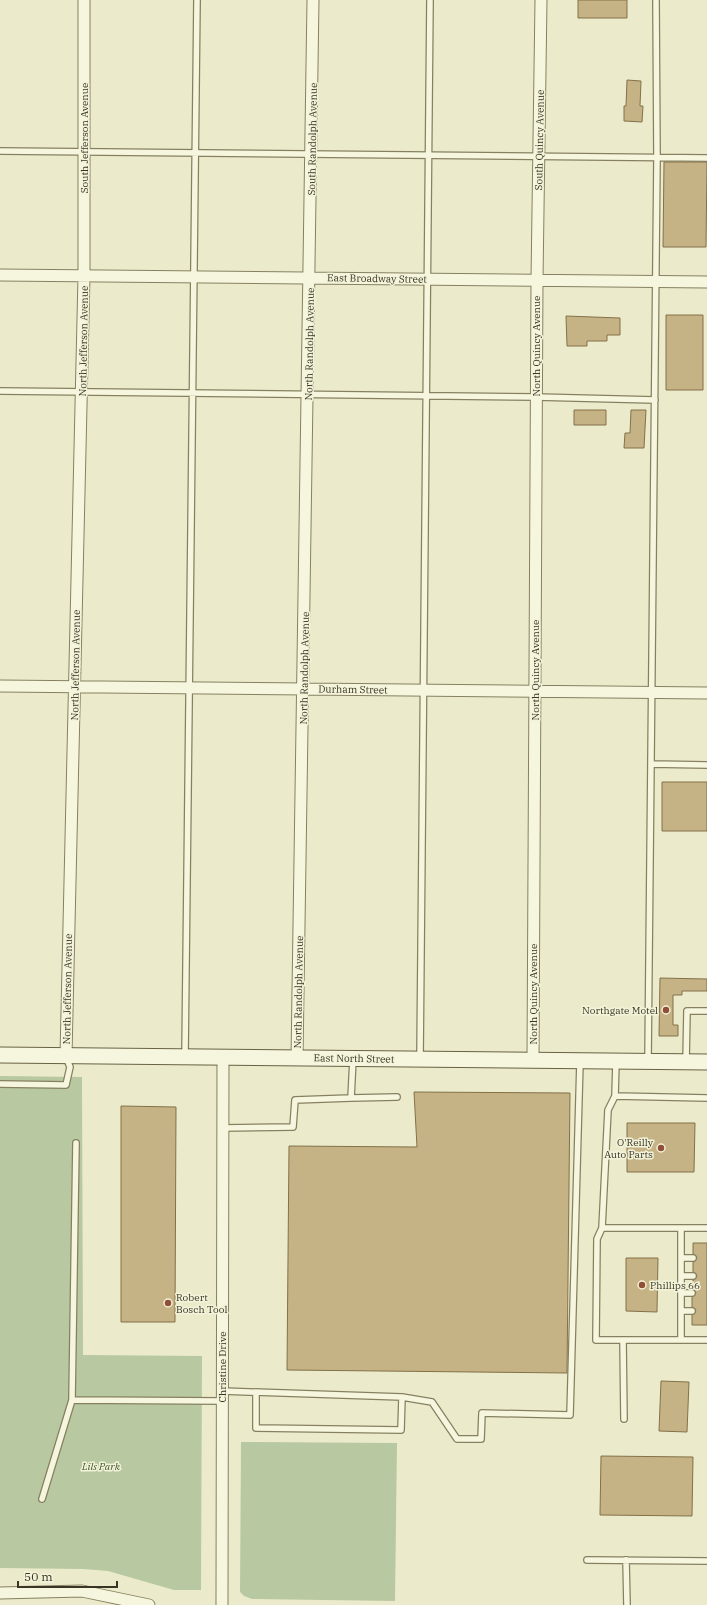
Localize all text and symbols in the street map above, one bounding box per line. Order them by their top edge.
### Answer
street label: South Randolph Avenue [305,82,320,196]
street label: South Jefferson Avenue [78,83,91,193]
street label: South Quincy Avenue [532,90,547,190]
street label: East Broadway Street [327,271,427,286]
street label: North Jefferson Avenue [76,286,91,397]
street label: North Randolph Avenue [302,287,317,401]
street label: North Quincy Avenue [530,296,543,396]
street label: North Jefferson Avenue [68,610,83,721]
street label: North Randolph Avenue [297,611,312,725]
street label: North Quincy Avenue [529,620,542,720]
street label: Durham Street [318,682,388,697]
street label: North Jefferson Avenue [60,934,75,1045]
street label: North Randolph Avenue [291,935,306,1049]
street label: North Quincy Avenue [527,944,540,1044]
place label: Northgate Motel [582,1004,658,1017]
marker: Northgate Motel [661,1005,671,1015]
street label: East North Street [314,1051,395,1066]
place label: O'Reilly Auto Parts [604,1136,654,1161]
marker: O'Reilly Auto Parts [656,1143,666,1153]
place label: Phillips 66 [650,1279,700,1292]
marker: Phillips 66 [637,1280,647,1290]
place label: Robert Bosch Tool [176,1291,227,1316]
marker: Robert Bosch Tool [163,1298,173,1308]
street label: Christine Drive [216,1331,229,1403]
park label: Lils Park [81,1460,121,1473]
scale bar [18,1563,117,1589]
text: 50 m [24,1569,53,1584]

